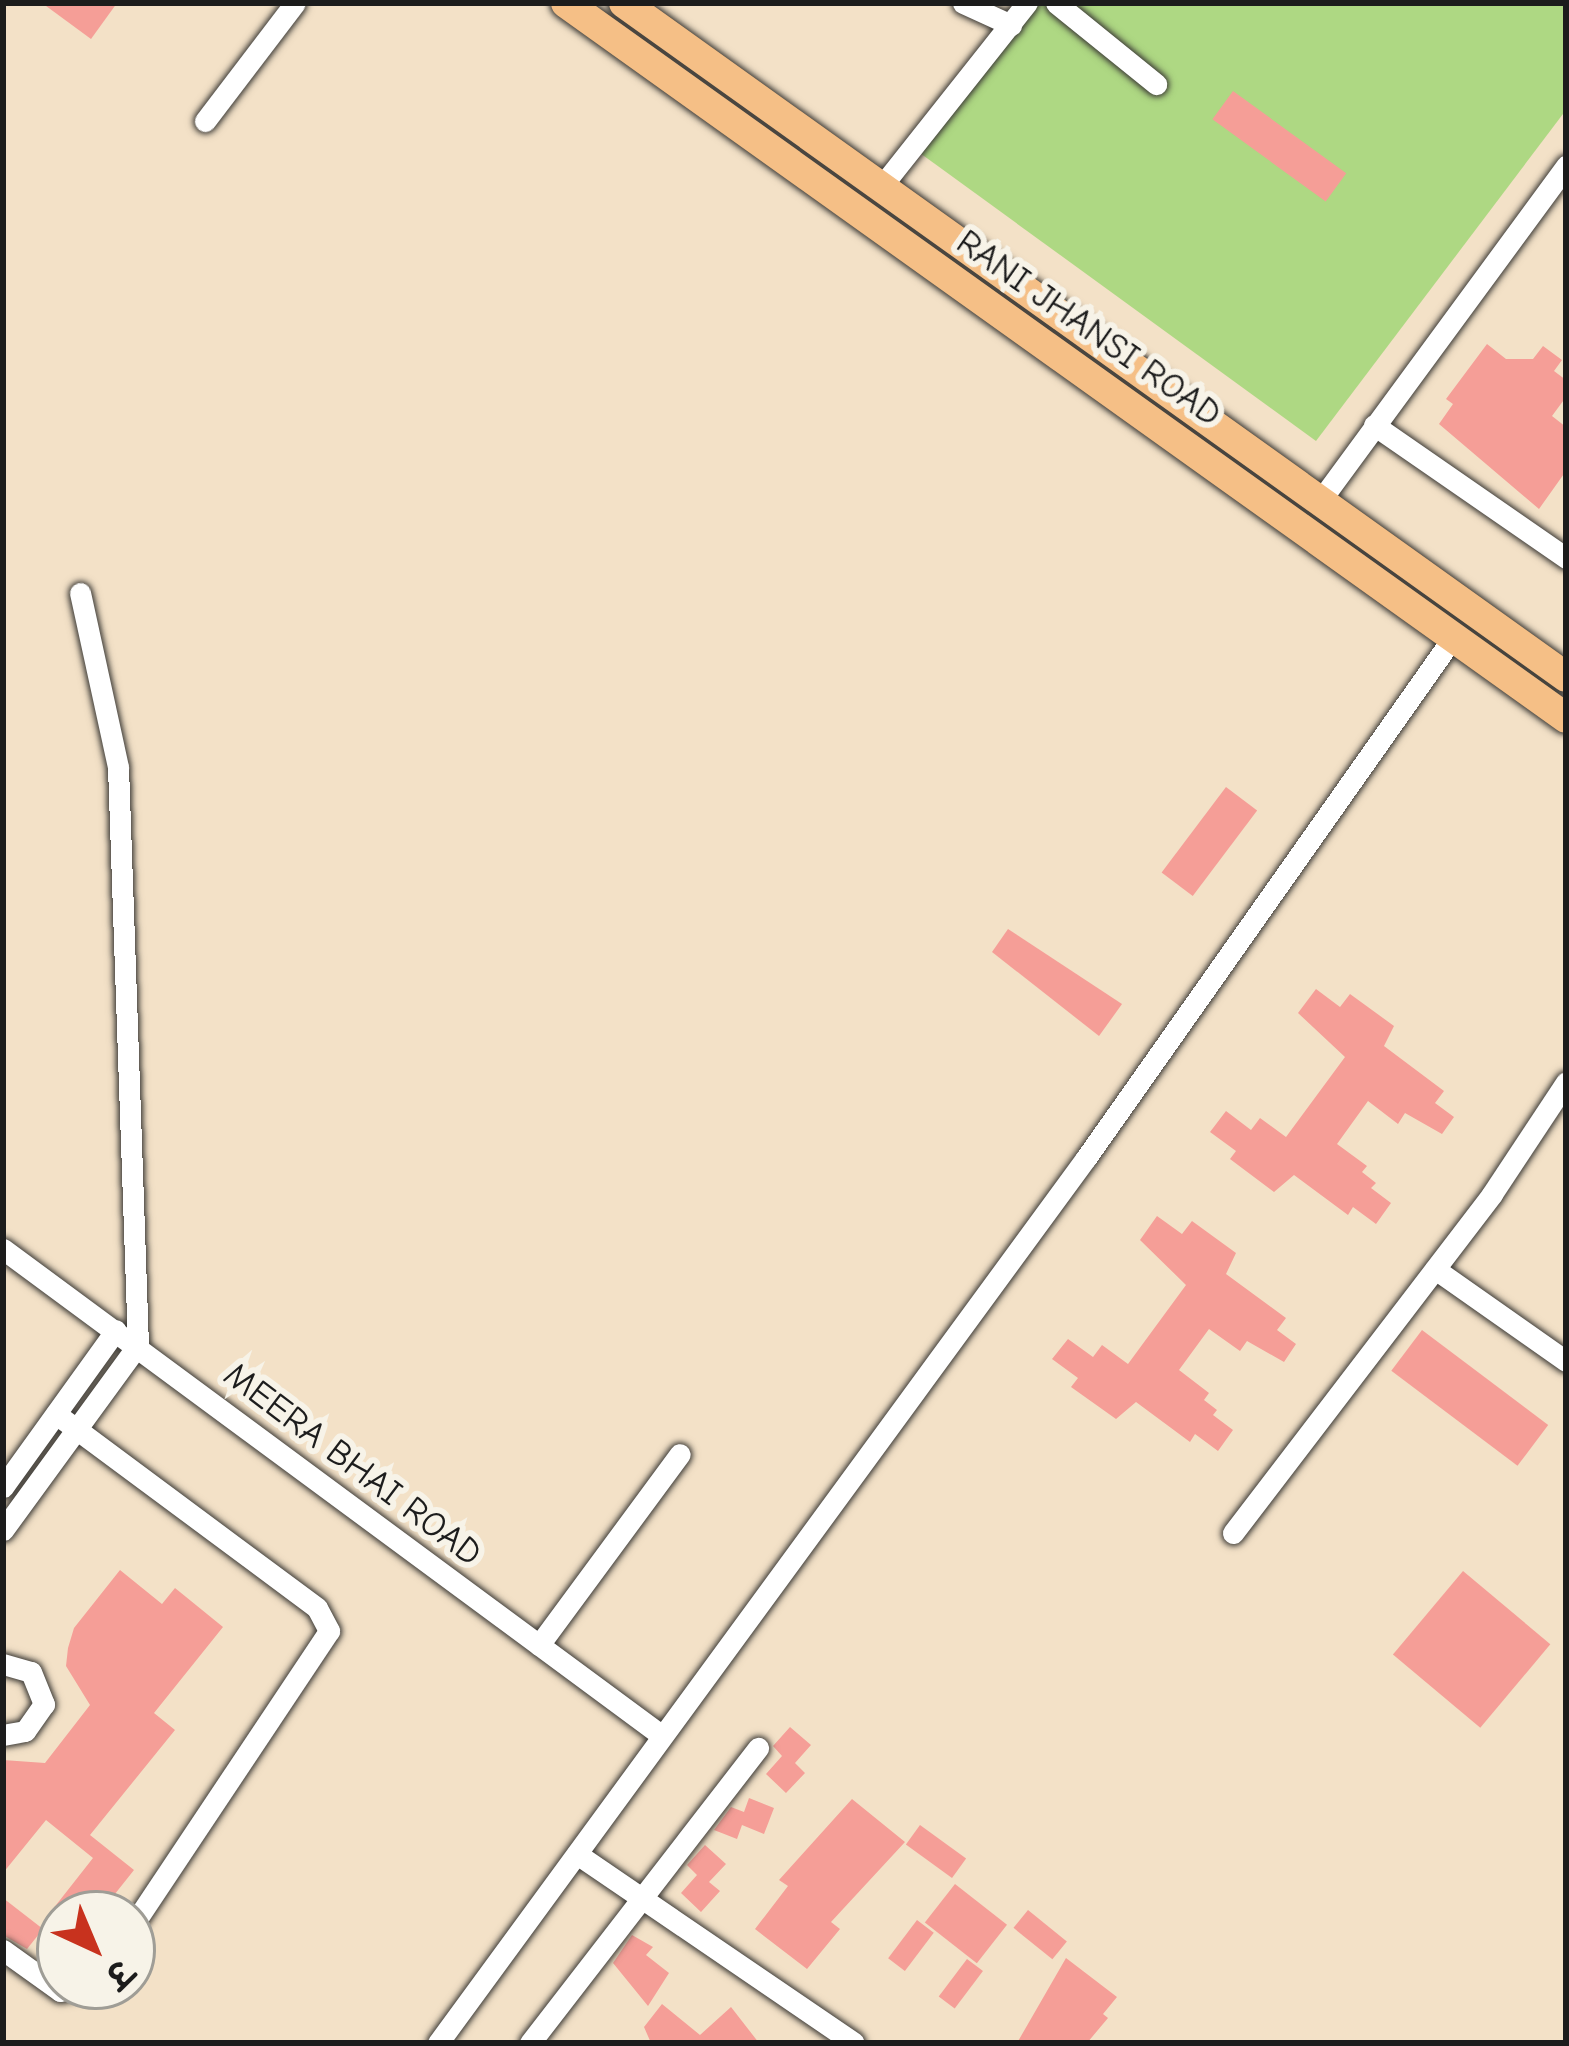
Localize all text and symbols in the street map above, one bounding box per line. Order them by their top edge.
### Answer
street label: RANI JHANSI ROAD [948,220,1230,436]
street label: MEERA BHAI ROAD [216,1353,490,1575]
north arrow [36,1890,156,2010]
text: उ [98,1952,140,1995]

